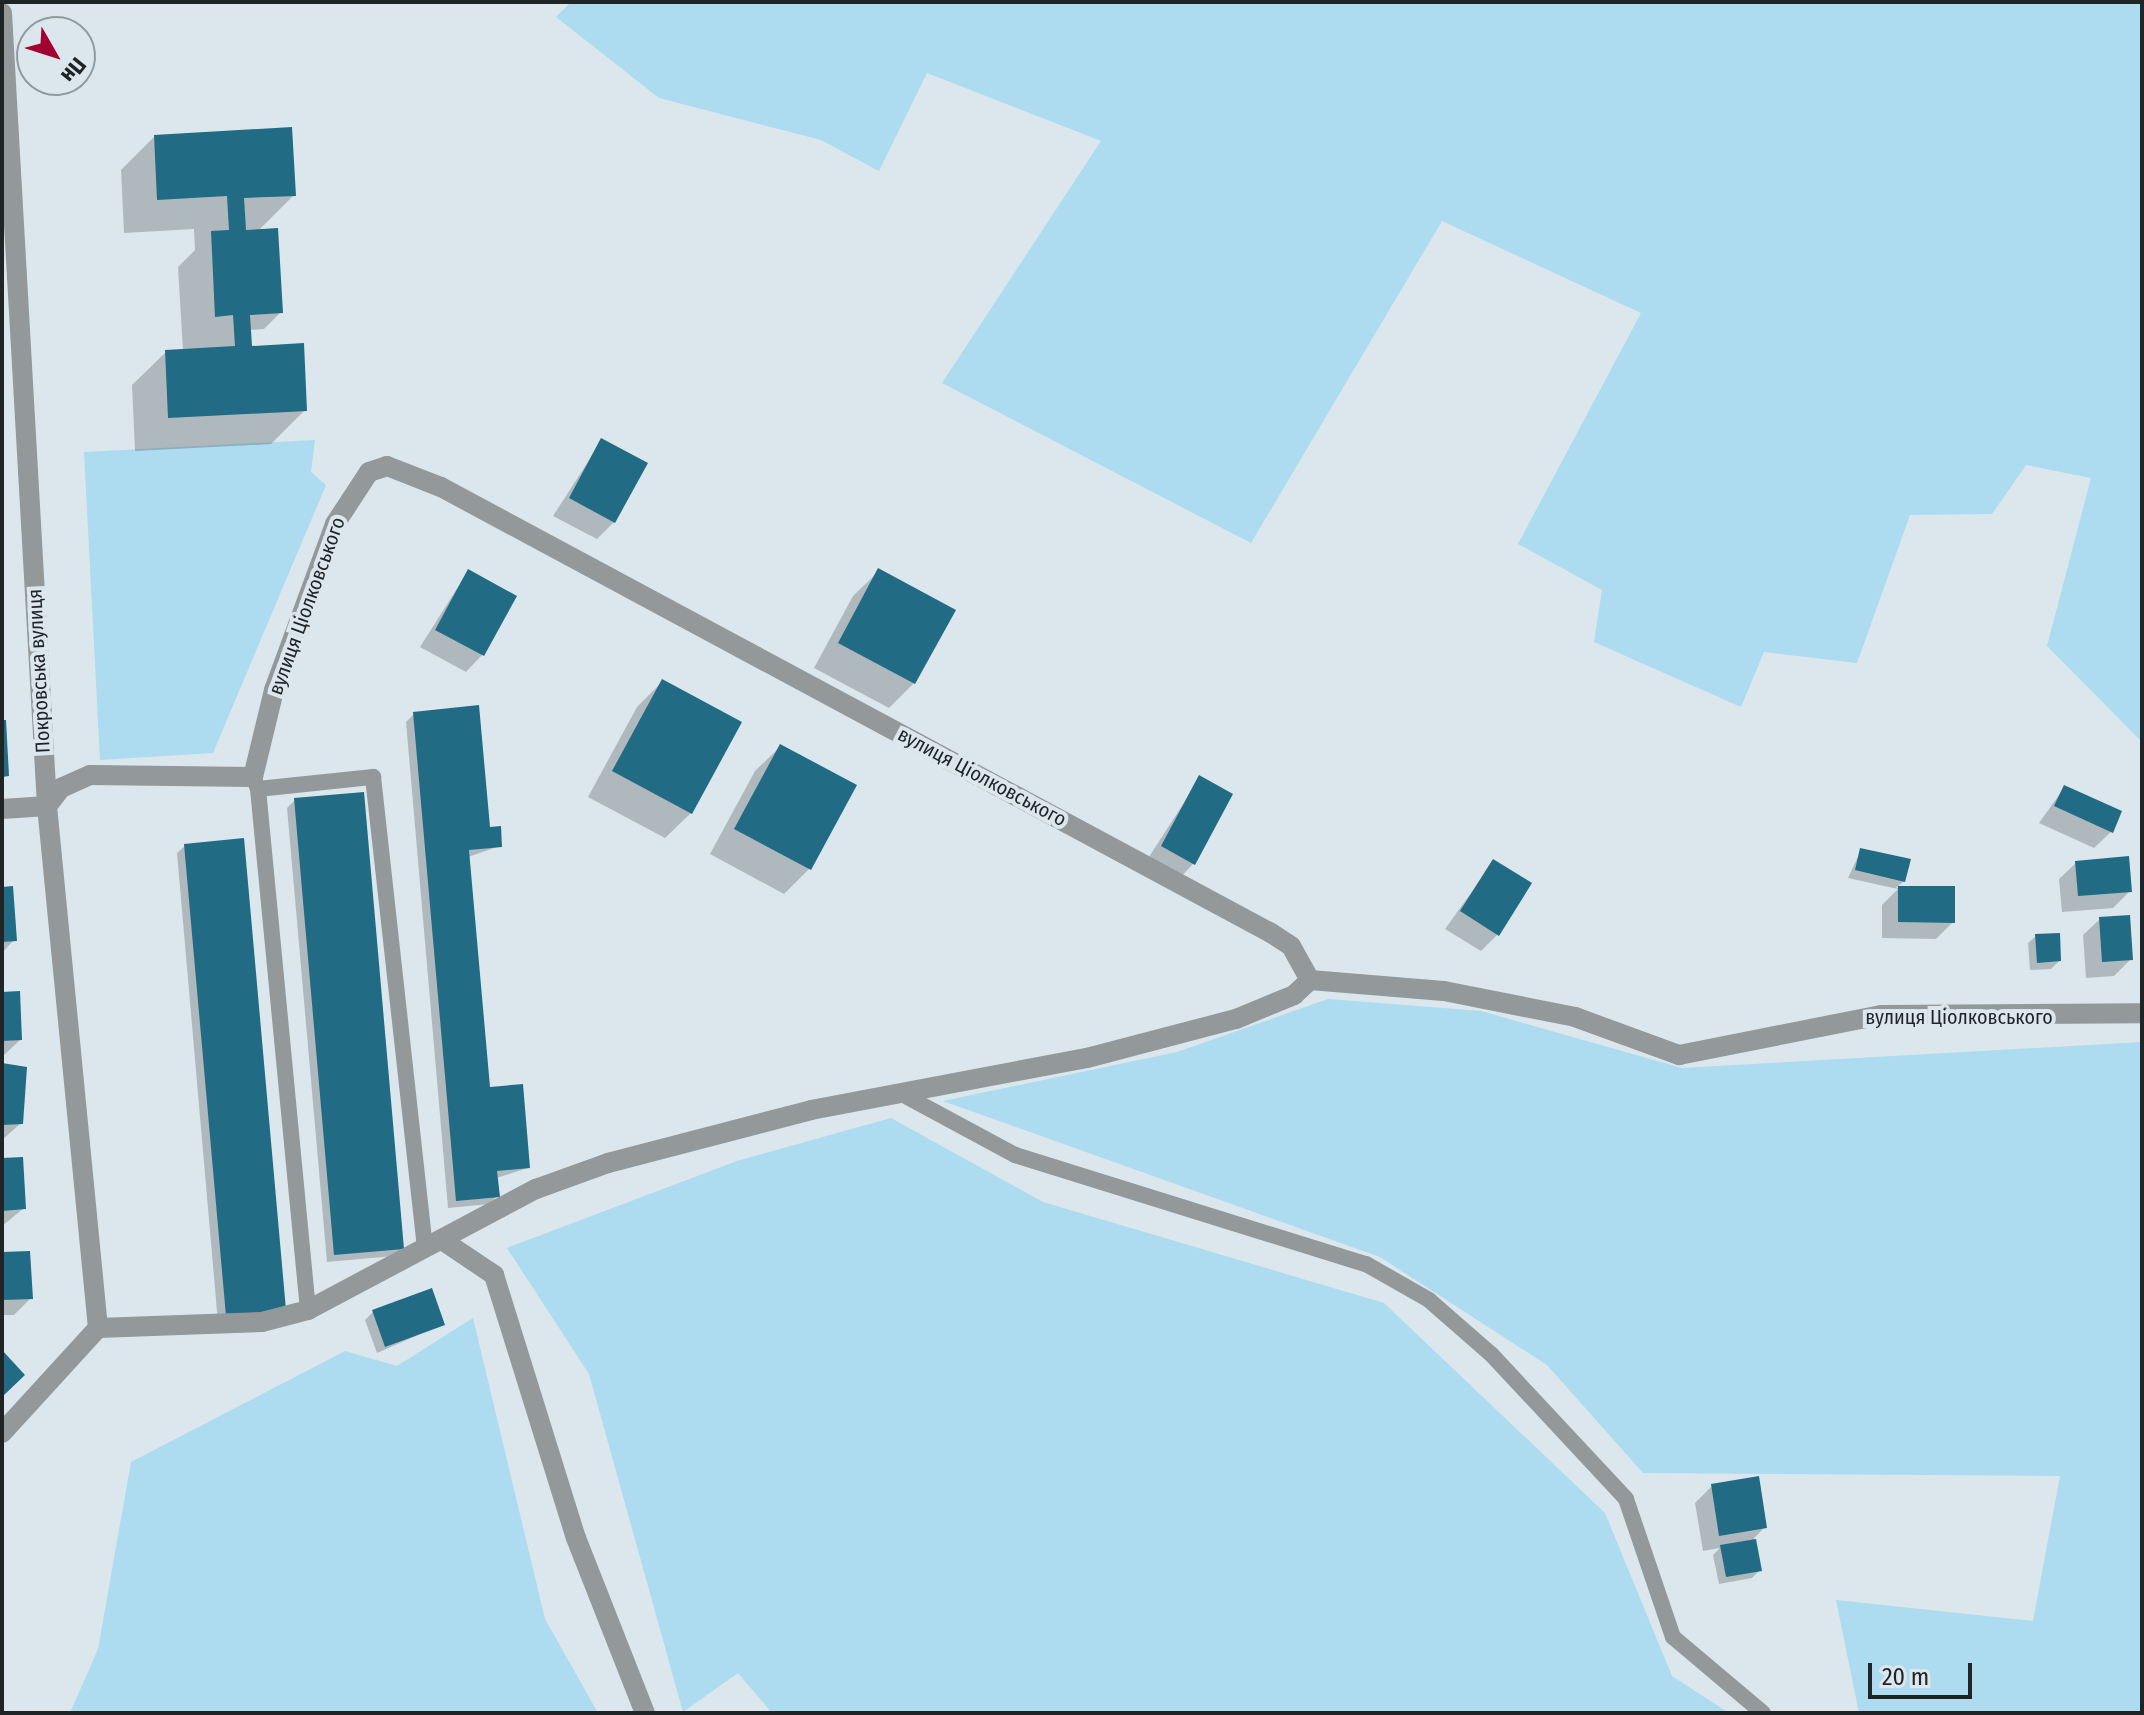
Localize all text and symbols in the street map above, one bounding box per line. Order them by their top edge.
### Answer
north arrow [16,16,96,96]
text: Пн [55,52,92,88]
street label: вулиця Ціолковського [264,514,350,698]
street label: Покровська вулиця [23,588,55,754]
street label: вулиця Ціолковського [894,722,1070,832]
street label: вулиця Ціолковського [1865,1005,2053,1029]
scale bar [1872,1647,1976,1697]
text: 20 m [1882,1663,1929,1691]

